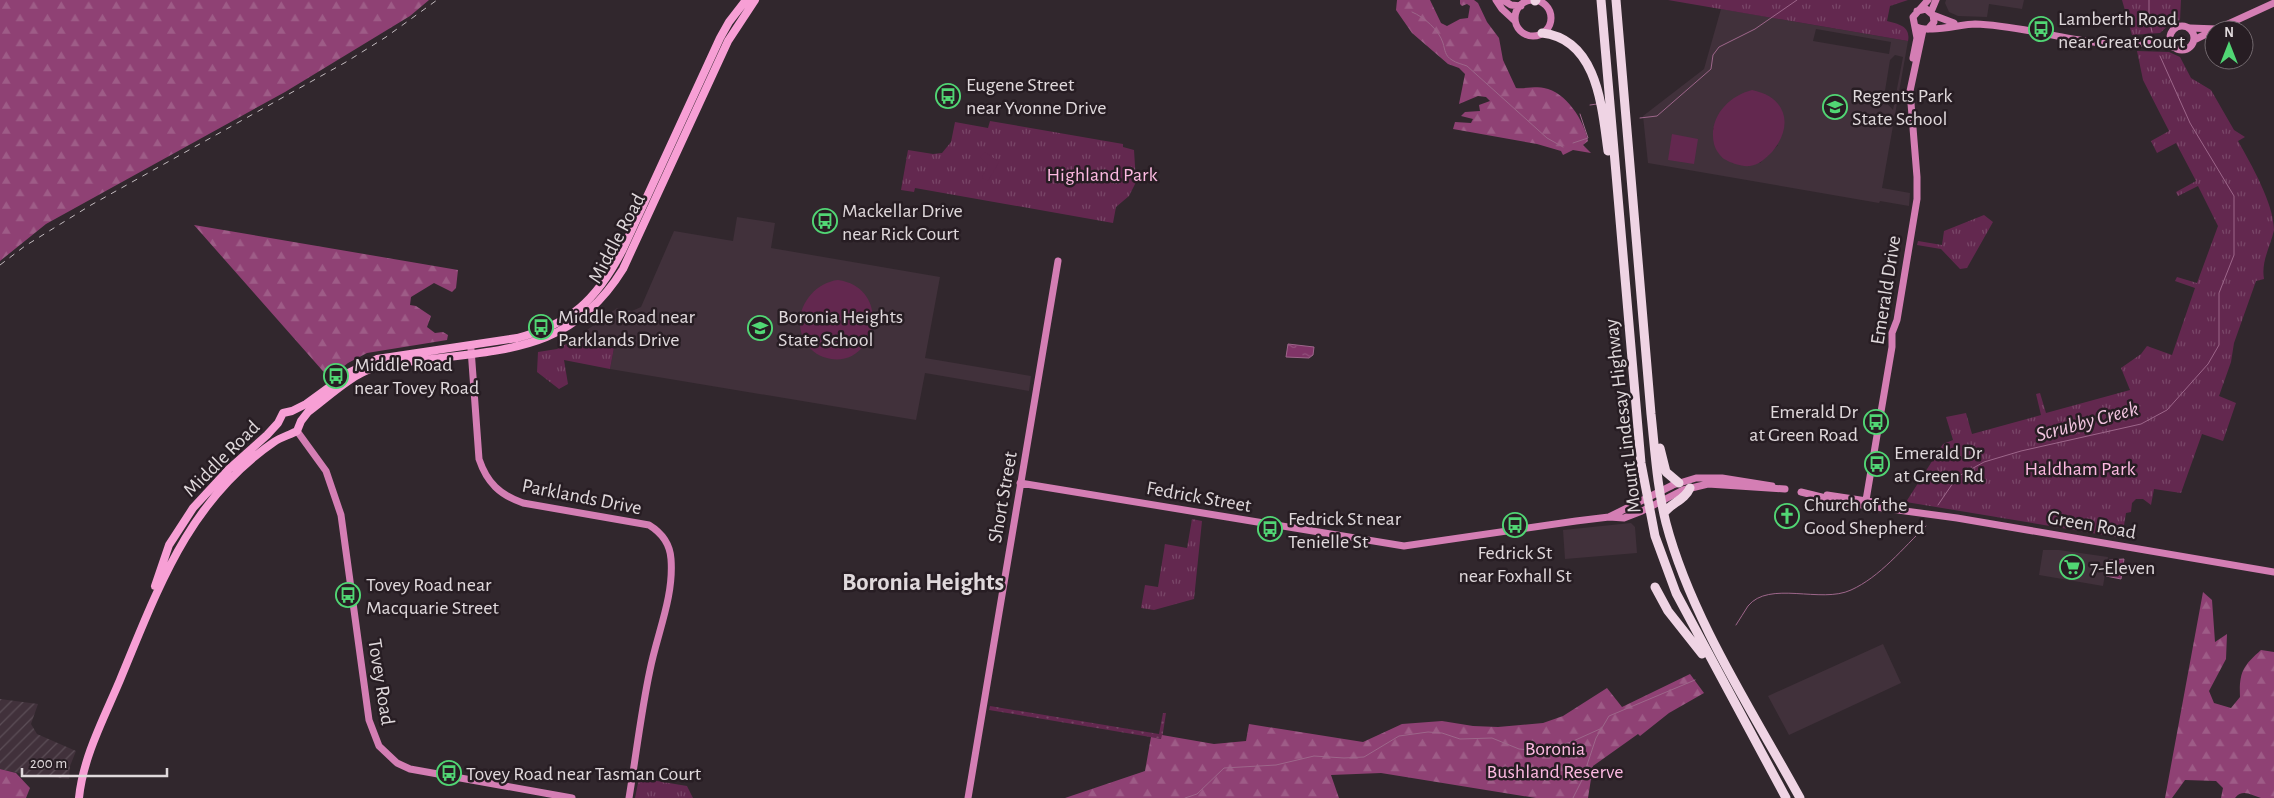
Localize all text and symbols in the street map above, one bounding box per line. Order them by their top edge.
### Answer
place label: Lamberth Road near Great Court [2058,9,2186,52]
bus stop icon: Lamberth Road near Great Court [2028,16,2054,42]
north arrow [2204,20,2254,70]
text: N [2224,26,2234,40]
place label: Eugene Street near Yvonne Drive [966,75,1106,118]
bus stop icon: Eugene Street near Yvonne Drive [935,83,961,109]
place label: Regents Park State School [1852,86,1952,129]
school or university icon: Regents Park State School [1822,94,1848,120]
park label: Highland Park [1046,165,1158,185]
street label: Middle Road [585,190,649,287]
place label: Mackellar Drive near Rick Court [842,201,963,244]
bus stop icon: Mackellar Drive near Rick Court [812,208,838,234]
street label: Emerald Drive [1867,234,1904,346]
place label: Middle Road near Parklands Drive [558,307,695,350]
place label: Boronia Heights State School [778,307,903,350]
bus stop icon: Middle Road near Parklands Drive [528,314,554,340]
school or university icon: Boronia Heights State School [747,315,773,341]
street label: Mount Lindesay Highway [1601,317,1645,514]
place label: Middle Road near Tovey Road [354,355,479,398]
bus stop icon: Middle Road near Tovey Road [323,363,349,389]
water label: Scrubby Creek [2034,398,2141,445]
place label: Emerald Dr at Green Road [1749,402,1859,445]
bus stop icon: Emerald Dr at Green Road [1863,409,1889,435]
street label: Middle Road [180,417,264,501]
place label: Emerald Dr at Green Rd [1894,443,1984,486]
street label: Short Street [985,449,1021,544]
bus stop icon: Emerald Dr at Green Rd [1864,451,1890,477]
park label: Haldham Park [2024,459,2136,479]
street label: Parklands Drive [520,476,643,518]
street label: Fedrick Street [1145,478,1253,516]
place label: Church of the Good Shepherd [1804,495,1924,538]
church icon: Church of the Good Shepherd [1774,503,1800,529]
street label: Green Road [2046,507,2138,543]
place label: Fedrick St near Tenielle St [1288,509,1402,552]
bus stop icon: Fedrick St near Foxhall St [1502,512,1528,538]
bus stop icon: Fedrick St near Tenielle St [1257,516,1283,542]
place label: Fedrick St near Foxhall St [1458,543,1572,586]
supermarket icon: 7-Eleven [2059,554,2085,580]
place label: 7-Eleven [2090,558,2155,578]
district label: Boronia Heights [842,570,1004,595]
place label: Tovey Road near Macquarie Street [366,575,499,618]
bus stop icon: Tovey Road near Macquarie Street [335,582,361,608]
street label: Tovey Road [364,638,398,727]
park label: Boronia Bushland Reserve [1486,739,1624,782]
scale bar [22,746,168,778]
text: 200 m [30,756,67,771]
bus stop icon: Tovey Road near Tasman Court [436,760,462,786]
place label: Tovey Road near Tasman Court [466,764,702,784]

